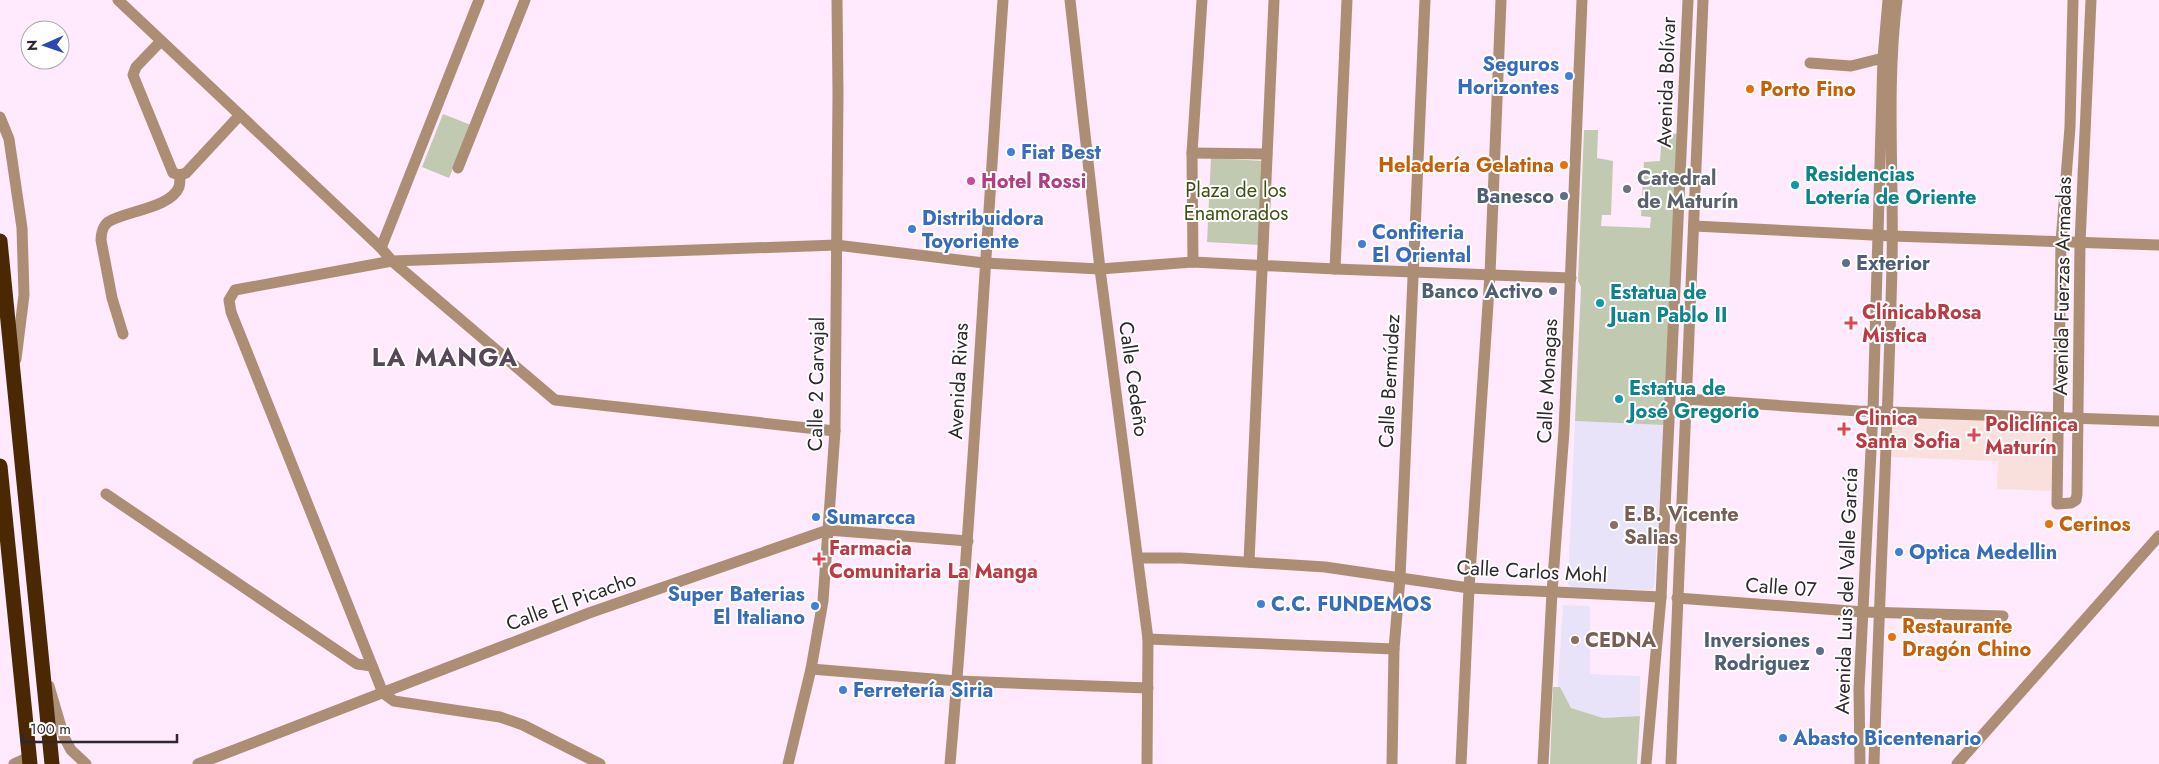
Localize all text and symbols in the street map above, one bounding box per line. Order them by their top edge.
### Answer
street label: Avenida Bolívar [1650,16,1683,148]
north arrow [20,20,70,70]
text: N [22,40,42,51]
place label: Seguros Horizontes [1457,50,1559,102]
marker: Seguros Horizontes [1563,70,1575,82]
place label: Porto Fino [1760,75,1856,104]
marker: Porto Fino [1744,83,1756,95]
place label: Fiat Best [1021,138,1102,167]
marker: Fiat Best [1005,146,1017,158]
place label: Heladería Gelatina [1378,151,1554,180]
marker: Heladería Gelatina [1558,159,1570,171]
place label: Residencias Lotería de Oriente [1805,160,1976,212]
place label: Catedral de Maturín [1637,164,1739,216]
place label: Hotel Rossi [981,167,1086,196]
marker: Hotel Rossi [965,175,977,187]
park label: Plaza de los Enamorados [1184,176,1288,228]
street label: Avenida Fuerzas Armadas [2046,176,2079,396]
marker: Residencias Lotería de Oriente [1789,179,1801,191]
place label: Banesco [1476,182,1554,211]
marker: Catedral de Maturín [1621,183,1633,195]
marker: Banesco [1558,190,1570,202]
place label: Distribuidora Toyoriente [922,204,1044,256]
place label: Confiteria El Oriental [1372,218,1471,270]
marker: Distribuidora Toyoriente [906,223,918,235]
marker: Confiteria El Oriental [1356,238,1368,250]
place label: Exterior [1856,249,1931,278]
marker: Exterior [1840,257,1852,269]
place label: Banco Activo [1421,277,1543,306]
place label: Estatua de Juan Pablo II [1606,278,1727,330]
marker: Banco Activo [1547,285,1559,297]
marker: Estatua de Juan Pablo II [1594,297,1606,309]
place label: ClínicabRosa Mistica [1862,298,1982,350]
street label: Calle Bermúdez [1372,313,1407,449]
street label: Calle 2 Carvajal [801,316,832,452]
marker: ClínicabRosa Mistica [1844,316,1858,330]
street label: Calle Monagas [1530,318,1565,444]
street label: Calle Cedeño [1111,320,1156,439]
street label: Avenida Rivas [941,322,976,440]
district label: LA MANGA [372,339,518,375]
place label: Estatua de José Gregorio [1625,374,1759,426]
marker: Estatua de José Gregorio [1613,393,1625,405]
place label: Clinica Santa Sofia [1855,404,1960,456]
place label: Policlínica Maturín [1985,410,2078,462]
marker: Clinica Santa Sofia [1837,422,1851,436]
marker: Policlínica Maturín [1967,428,1981,442]
street label: Avenida Luis del Valle García [1828,467,1865,715]
place label: E.B. Vicente Salias [1624,500,1739,552]
place label: Sumarcca [826,503,916,532]
place label: Cerinos [2059,510,2131,539]
marker: Sumarcca [810,511,822,523]
marker: Cerinos [2043,518,2055,530]
marker: E.B. Vicente Salias [1608,519,1620,531]
place label: Farmacia Comunitaria La Manga [829,534,1038,586]
place label: Optica Medellin [1909,538,2057,567]
marker: Optica Medellin [1893,546,1905,558]
marker: Farmacia Comunitaria La Manga [813,553,825,565]
street label: Calle Carlos Mohl [1456,553,1608,590]
street label: Calle El Picacho [502,564,640,638]
street label: Calle 07 [1744,571,1818,604]
place label: Super Baterias El Italiano [667,580,805,632]
place label: C.C. FUNDEMOS [1271,590,1432,619]
marker: C.C. FUNDEMOS [1255,598,1267,610]
marker: Super Baterias El Italiano [809,600,821,612]
place label: Restaurante Dragón Chino [1902,612,2032,664]
place label: CEDNA [1585,626,1657,655]
place label: Inversiones Rodriguez [1704,626,1811,678]
marker: Restaurante Dragón Chino [1886,631,1898,643]
marker: CEDNA [1569,634,1581,646]
marker: Inversiones Rodriguez [1814,645,1826,657]
place label: Ferretería Siria [853,676,993,705]
marker: Ferretería Siria [837,684,849,696]
scale bar [22,712,178,744]
text: 100 m [30,718,71,740]
place label: Abasto Bicentenario [1792,724,1982,753]
marker: Abasto Bicentenario [1777,732,1789,744]

